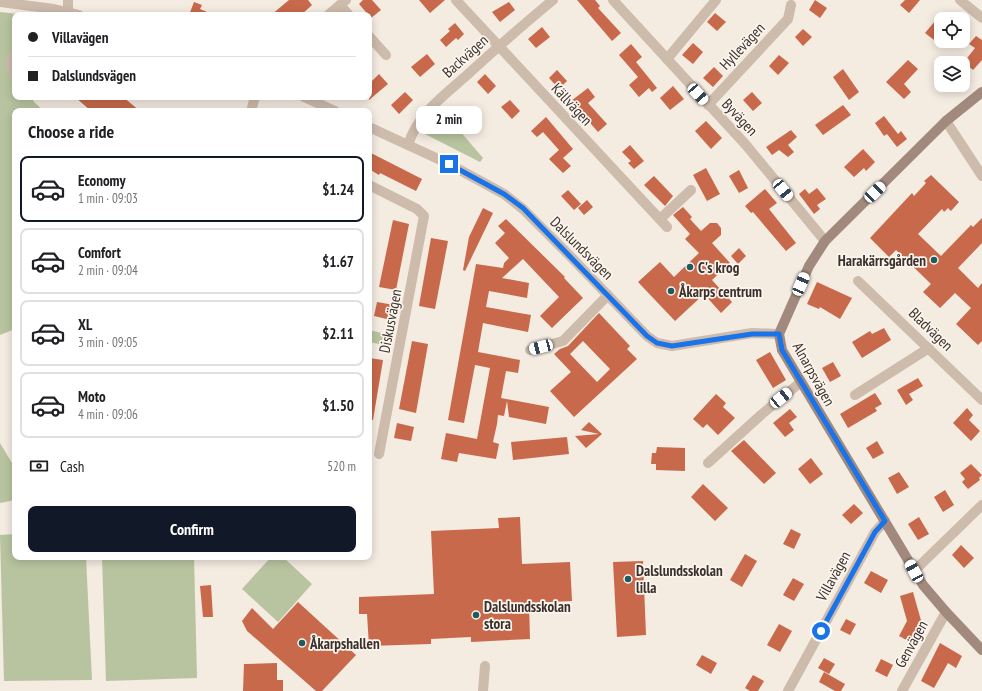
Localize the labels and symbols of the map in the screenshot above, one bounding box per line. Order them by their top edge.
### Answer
street label: Hyllevägen [715,18,769,74]
street label: Backvägen [438,30,492,82]
street label: Källvägen [548,79,596,129]
car [686,81,710,107]
street label: Byvägen [718,94,762,140]
callout: 2 min [416,106,482,134]
route end [440,155,458,173]
car [771,177,795,203]
car [862,179,888,205]
street label: Dalslundsvägen [546,212,618,284]
place label: Harakärrsgården [838,251,926,270]
marker: Harakärrsgården [929,255,939,265]
place label: C's krog [698,258,740,277]
marker: C's krog [685,262,695,272]
car [791,271,811,297]
place label: Åkarps centrum [678,282,762,301]
marker: Åkarps centrum [666,286,676,296]
street label: Diskusvägen [375,287,405,355]
street label: Bladvägen [905,303,957,355]
car [528,338,554,356]
street label: Alnarpsvägen [789,339,839,409]
car [768,386,794,410]
street label: Villavägen [811,548,854,605]
car [903,558,925,584]
place label: Dalslundsskolan lilla [636,561,723,597]
marker: Dalslundsskolan lilla [623,574,633,584]
place label: Dalslundsskolan stora [484,597,571,633]
marker: Dalslundsskolan stora [471,610,481,620]
street label: Genvägen [890,617,932,671]
route start [812,622,830,640]
place label: Åkarpshallen [309,634,380,653]
marker: Åkarpshallen [297,638,307,648]

